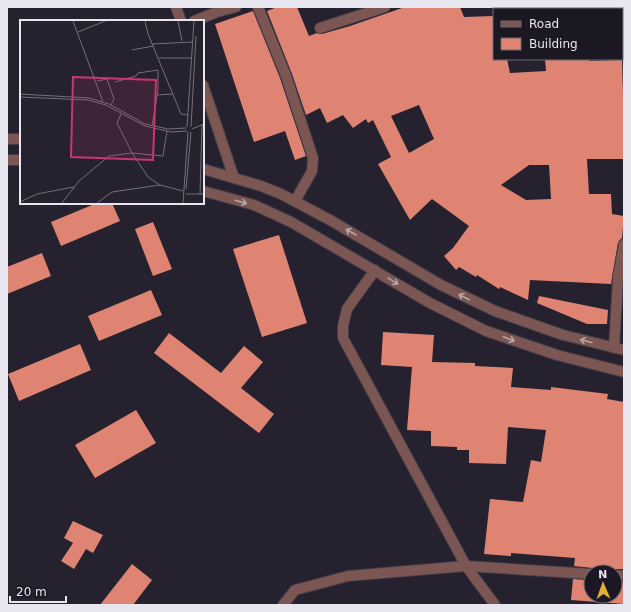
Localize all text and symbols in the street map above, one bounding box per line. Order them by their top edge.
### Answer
legend [493,8,623,60]
text: Road [529,17,559,31]
inset map [20,20,204,204]
text: Building [529,37,578,51]
one-way arrow [234,199,247,206]
one-way arrow [346,228,358,236]
one-way arrow [387,277,399,285]
one-way arrow [458,293,470,300]
one-way arrow [502,336,514,344]
one-way arrow [580,337,593,344]
north arrow [583,564,623,604]
text: N [598,568,608,581]
scale bar [10,578,66,604]
text: 20 m [16,585,47,599]

